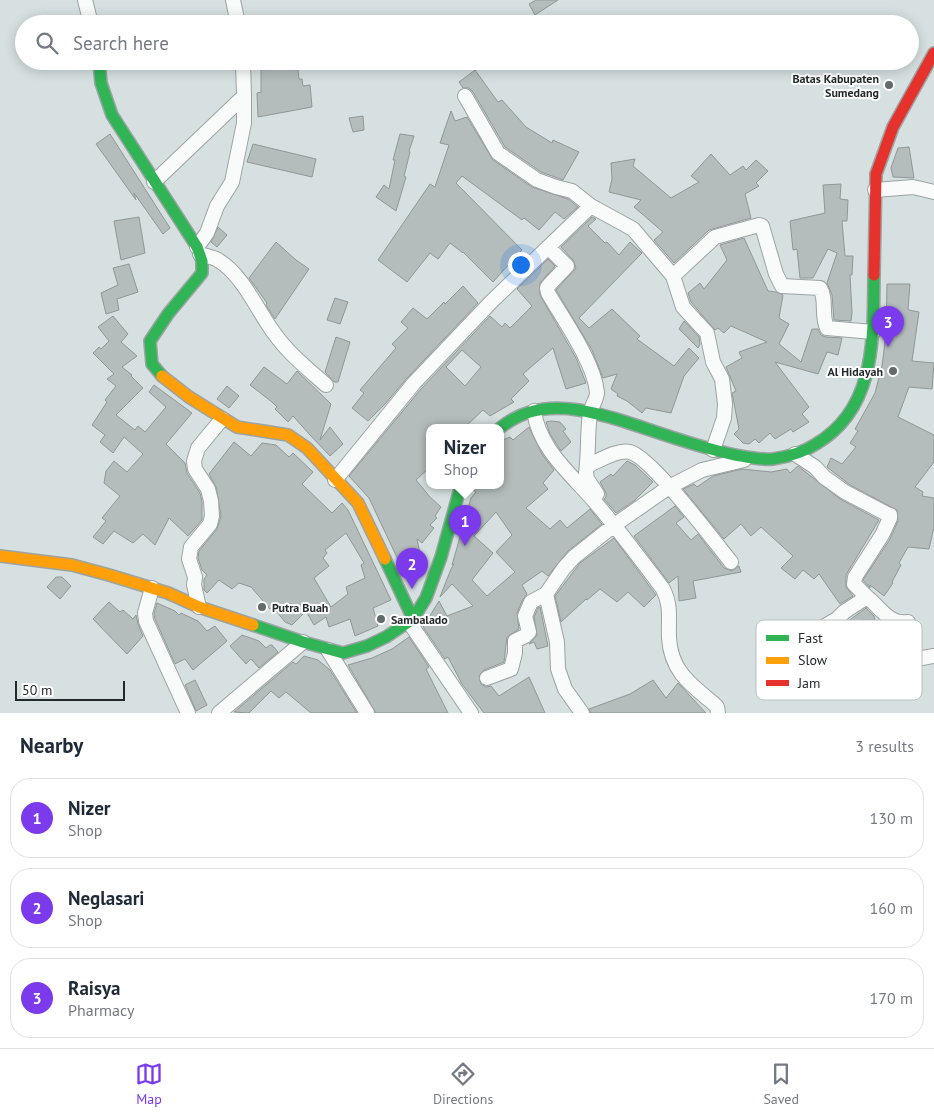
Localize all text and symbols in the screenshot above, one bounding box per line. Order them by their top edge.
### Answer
search box [15,15,919,70]
icon: search [33,29,61,57]
text: Search here [73,31,169,55]
place label: Batas Kabupaten Sumedang [792,71,879,100]
marker: Batas Kabupaten Sumedang [883,79,895,91]
your location [508,252,534,278]
pin: 3 [872,306,904,347]
place label: Al Hidayah [827,364,883,379]
marker: Al Hidayah [887,365,899,377]
popup [426,424,504,489]
text: Nizer [444,435,486,459]
text: Shop [444,459,478,479]
pin: 1 [449,505,481,546]
pin: 2 [396,548,428,589]
place label: Putra Buah [272,600,328,615]
marker: Putra Buah [256,601,268,613]
place label: Sambalado [391,612,448,627]
marker: Sambalado [375,613,387,625]
legend [756,620,922,700]
text: Fast [798,629,823,647]
text: Slow [798,651,828,669]
text: Jam [797,674,820,692]
scale bar [15,678,125,701]
text: 50 m [22,681,52,699]
text: Nearby [20,732,83,759]
text: 3 results [855,736,914,756]
text: Nizer [68,796,110,820]
text: 1 [32,808,42,828]
text: 130 m [870,808,913,828]
text: Shop [68,820,102,840]
text: Neglasari [68,886,144,910]
text: 2 [32,898,42,918]
text: 160 m [870,898,913,918]
text: Shop [68,910,102,930]
text: Raisya [68,976,121,1000]
text: 3 [32,988,42,1008]
text: 170 m [870,988,913,1008]
text: Pharmacy [68,1000,134,1020]
tab: Map [135,1060,163,1108]
tab: Directions [433,1060,493,1108]
tab: Saved [763,1060,799,1108]

